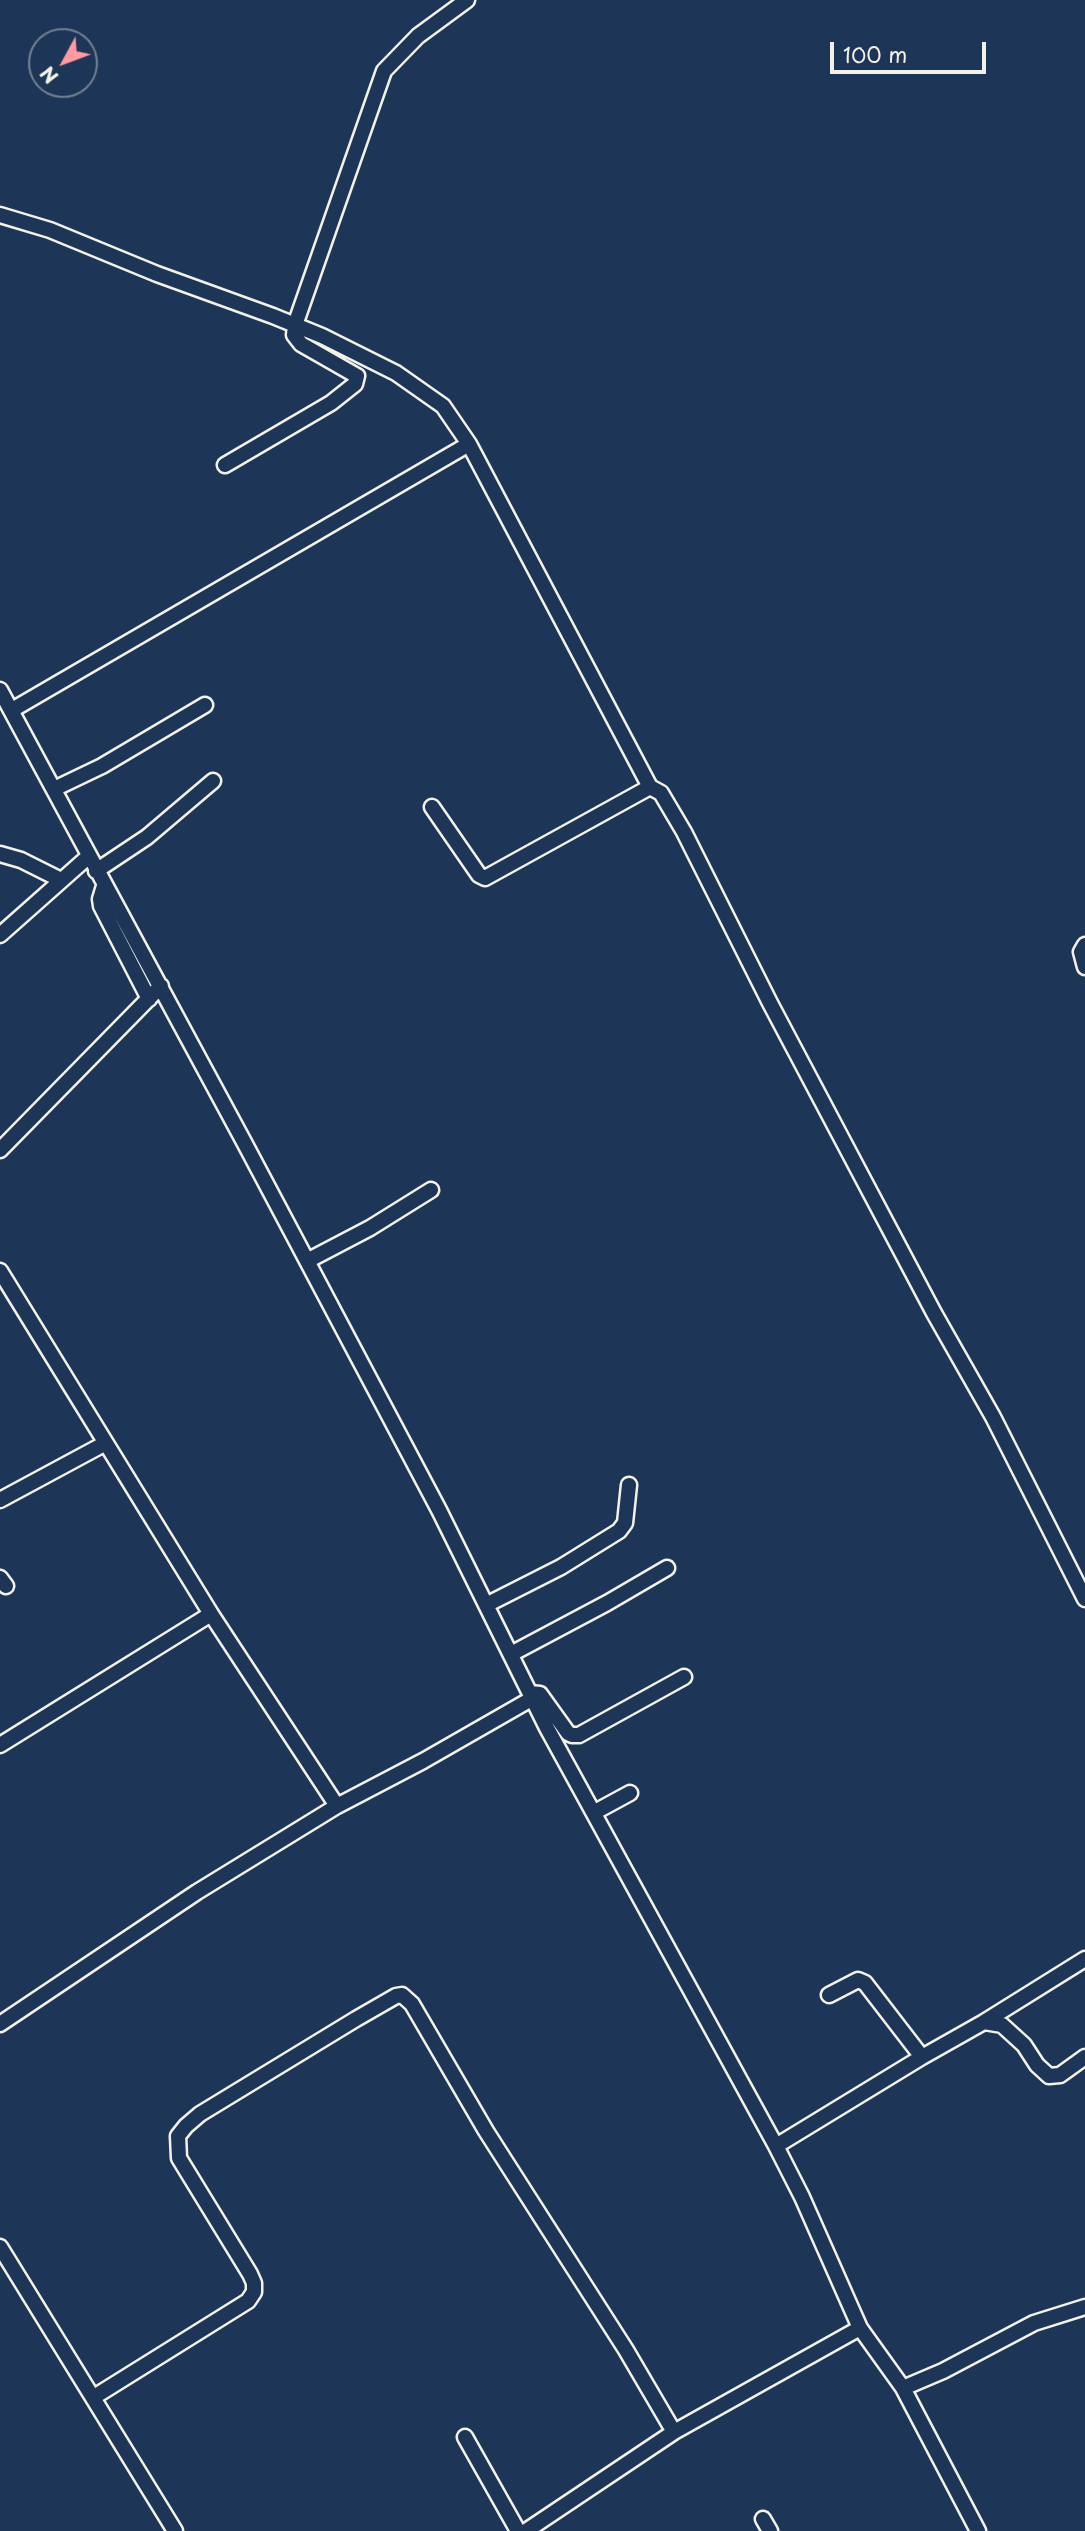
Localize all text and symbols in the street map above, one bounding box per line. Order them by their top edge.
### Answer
north arrow [28,28,98,98]
scale bar [833,28,989,72]
text: 100 m [843,38,907,70]
text: N [33,61,64,90]

